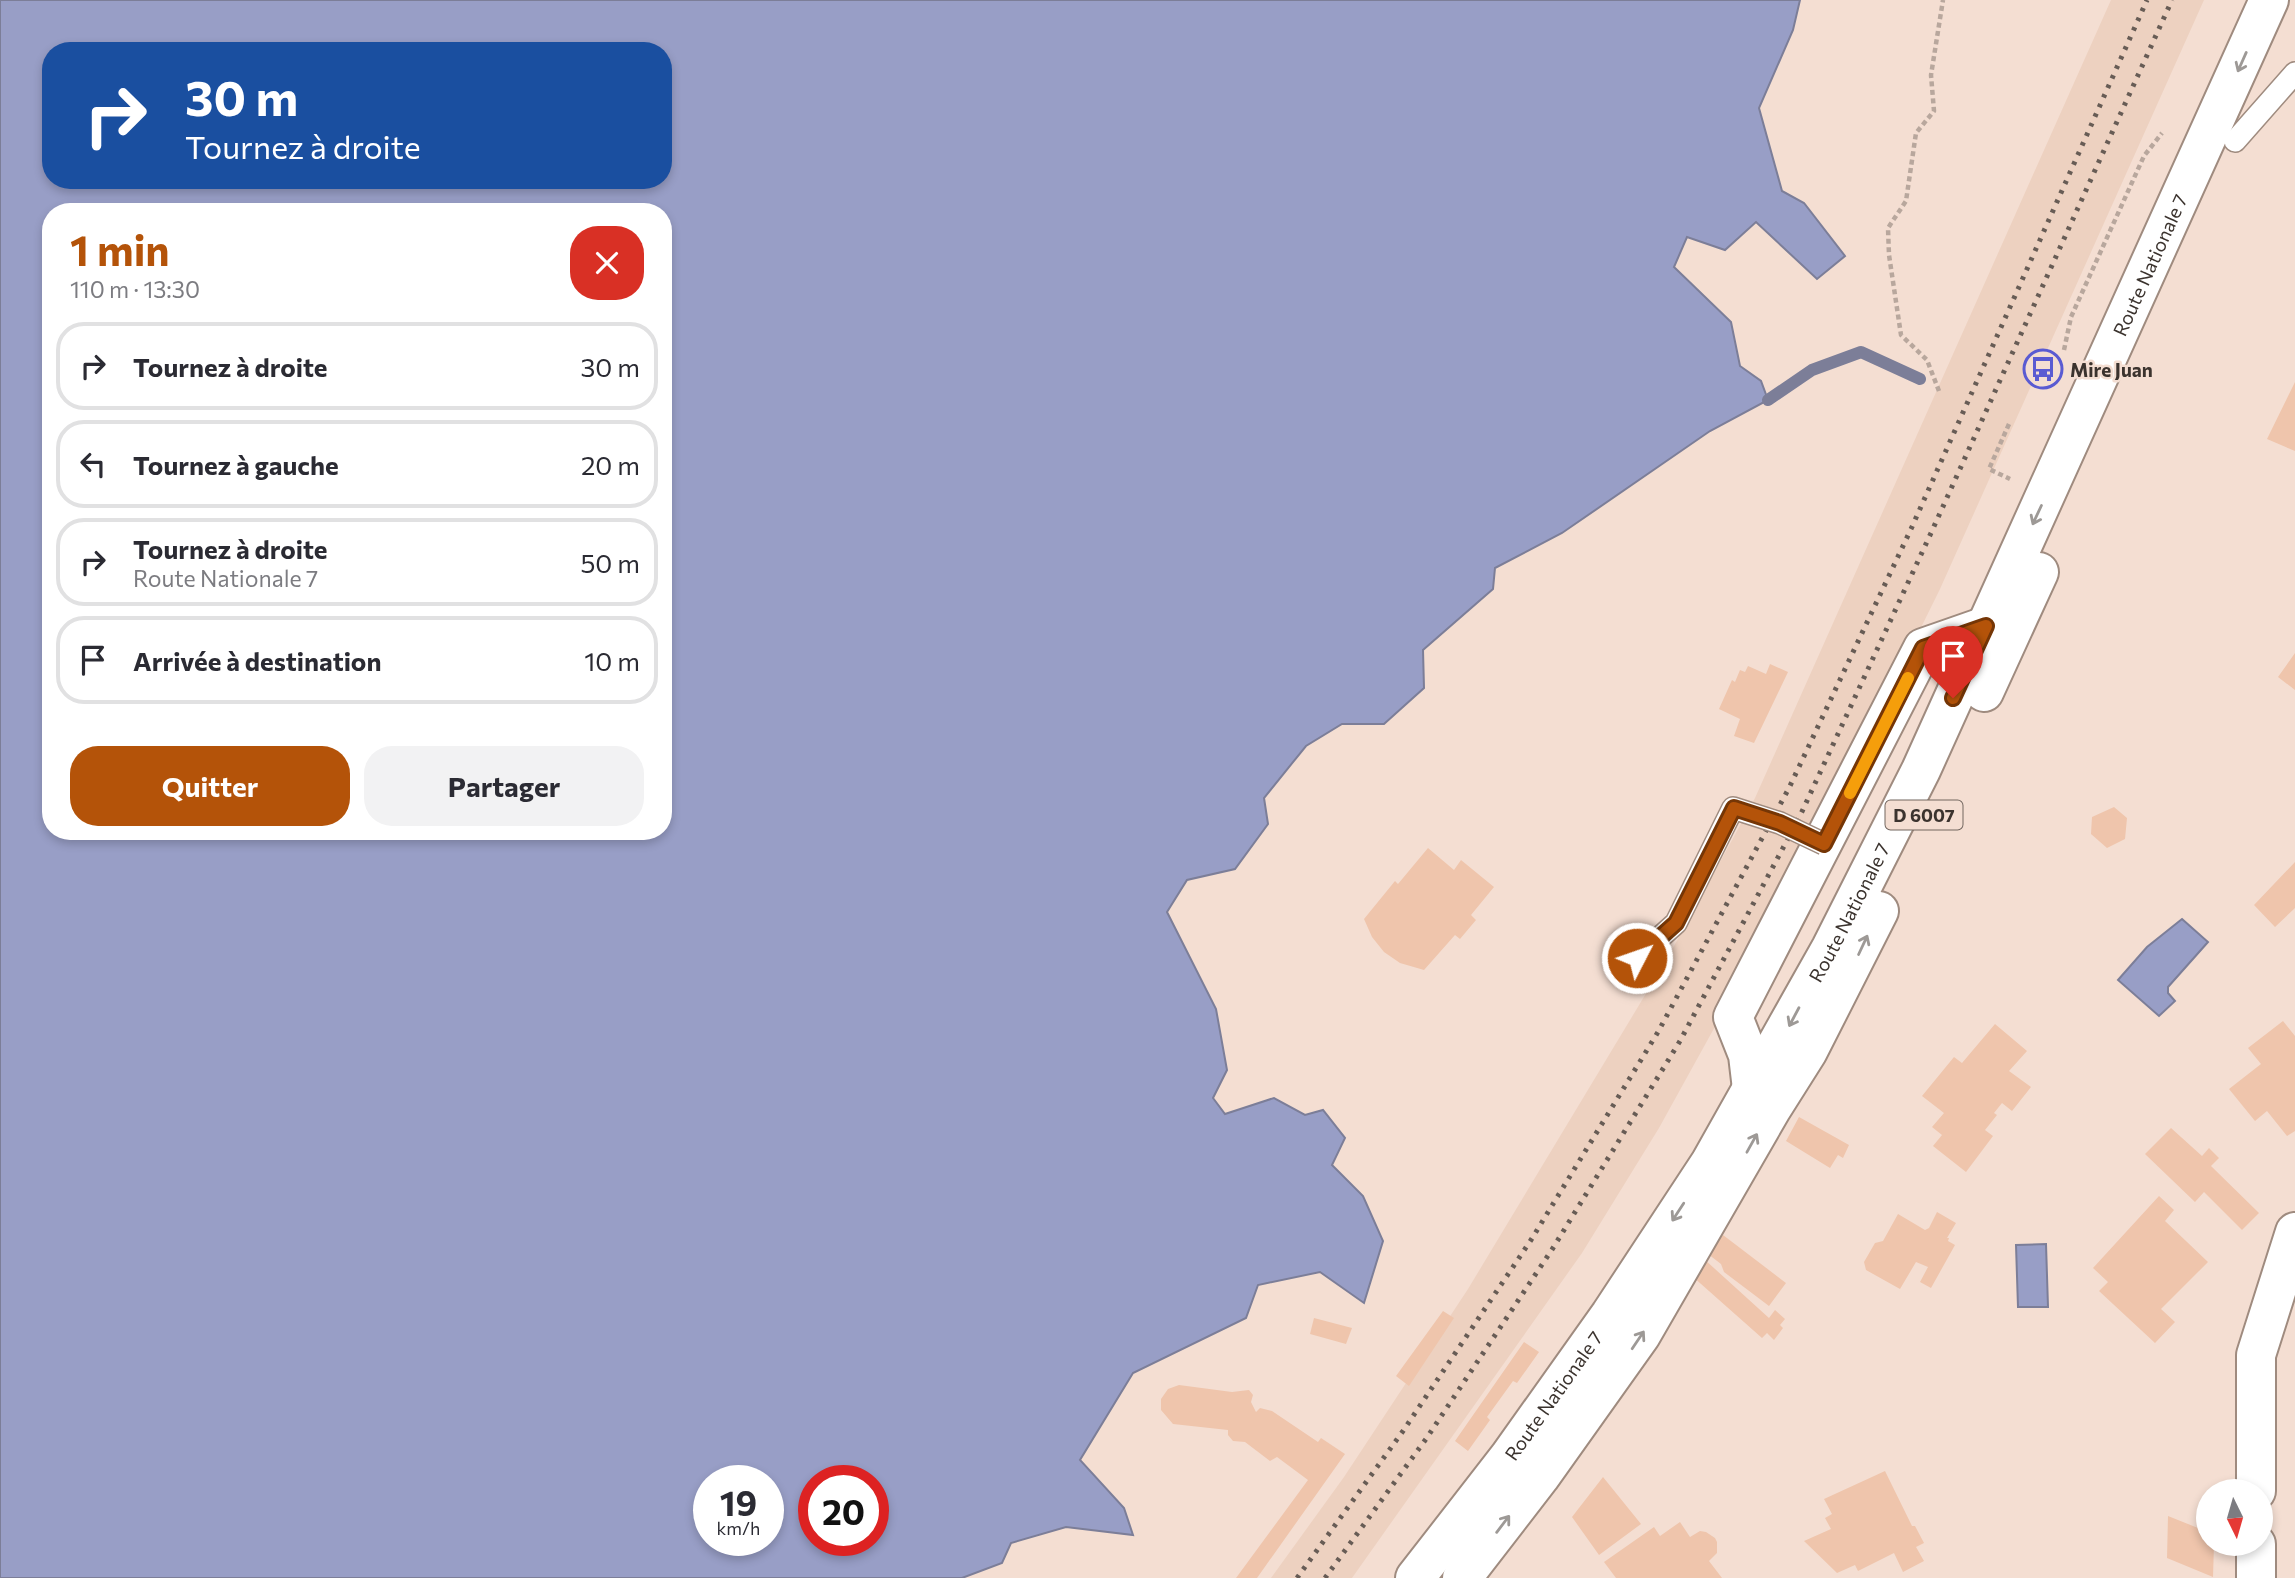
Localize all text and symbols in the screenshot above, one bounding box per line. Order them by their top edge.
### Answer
one-way arrow [2235,51,2248,73]
text: 30 m [185,66,298,126]
icon: right [70,70,161,161]
text: Tournez à droite [185,126,421,166]
street label: Route Nationale 7 [2107,190,2191,339]
text: 1 min [70,223,170,275]
button: close [570,226,644,300]
text: 110 m · 13:30 [70,275,200,303]
icon: right [74,347,112,385]
bus stop icon: Mire Juan [2022,348,2064,390]
text: Tournez à droite [133,351,328,382]
text: 30 m [581,351,640,382]
place label: Mire Juan [2070,358,2153,381]
icon: left [74,445,112,483]
text: Tournez à gauche [133,449,339,480]
text: 20 m [581,449,640,480]
one-way arrow [2030,504,2043,525]
text: Tournez à droite [133,533,328,564]
icon: right [74,543,112,581]
text: 50 m [580,547,640,578]
text: Route Nationale 7 [133,564,318,592]
pin [1923,626,1983,698]
icon: arrive [1934,637,1972,675]
icon: arrive [74,641,112,679]
text: Arrivée à destination [133,645,381,676]
text: 10 m [584,645,640,676]
button: Quitter [70,746,350,826]
button: Partager [364,746,644,826]
road number: D 6007 [1885,800,1962,830]
street label: Route Nationale 7 [1803,839,1894,986]
position arrow [1600,921,1674,995]
one-way arrow [1856,935,1870,956]
one-way arrow [1787,1006,1800,1027]
one-way arrow [1745,1134,1759,1154]
one-way arrow [1670,1202,1685,1221]
street label: Route Nationale 7 [1499,1326,1607,1464]
one-way arrow [1630,1331,1645,1350]
speed limit sign: 20 [798,1465,889,1556]
north arrow [2196,1479,2273,1556]
map controls [2196,1479,2273,1556]
text: 19 [720,1480,757,1523]
one-way arrow [1496,1515,1511,1534]
text: km/h [717,1517,760,1539]

